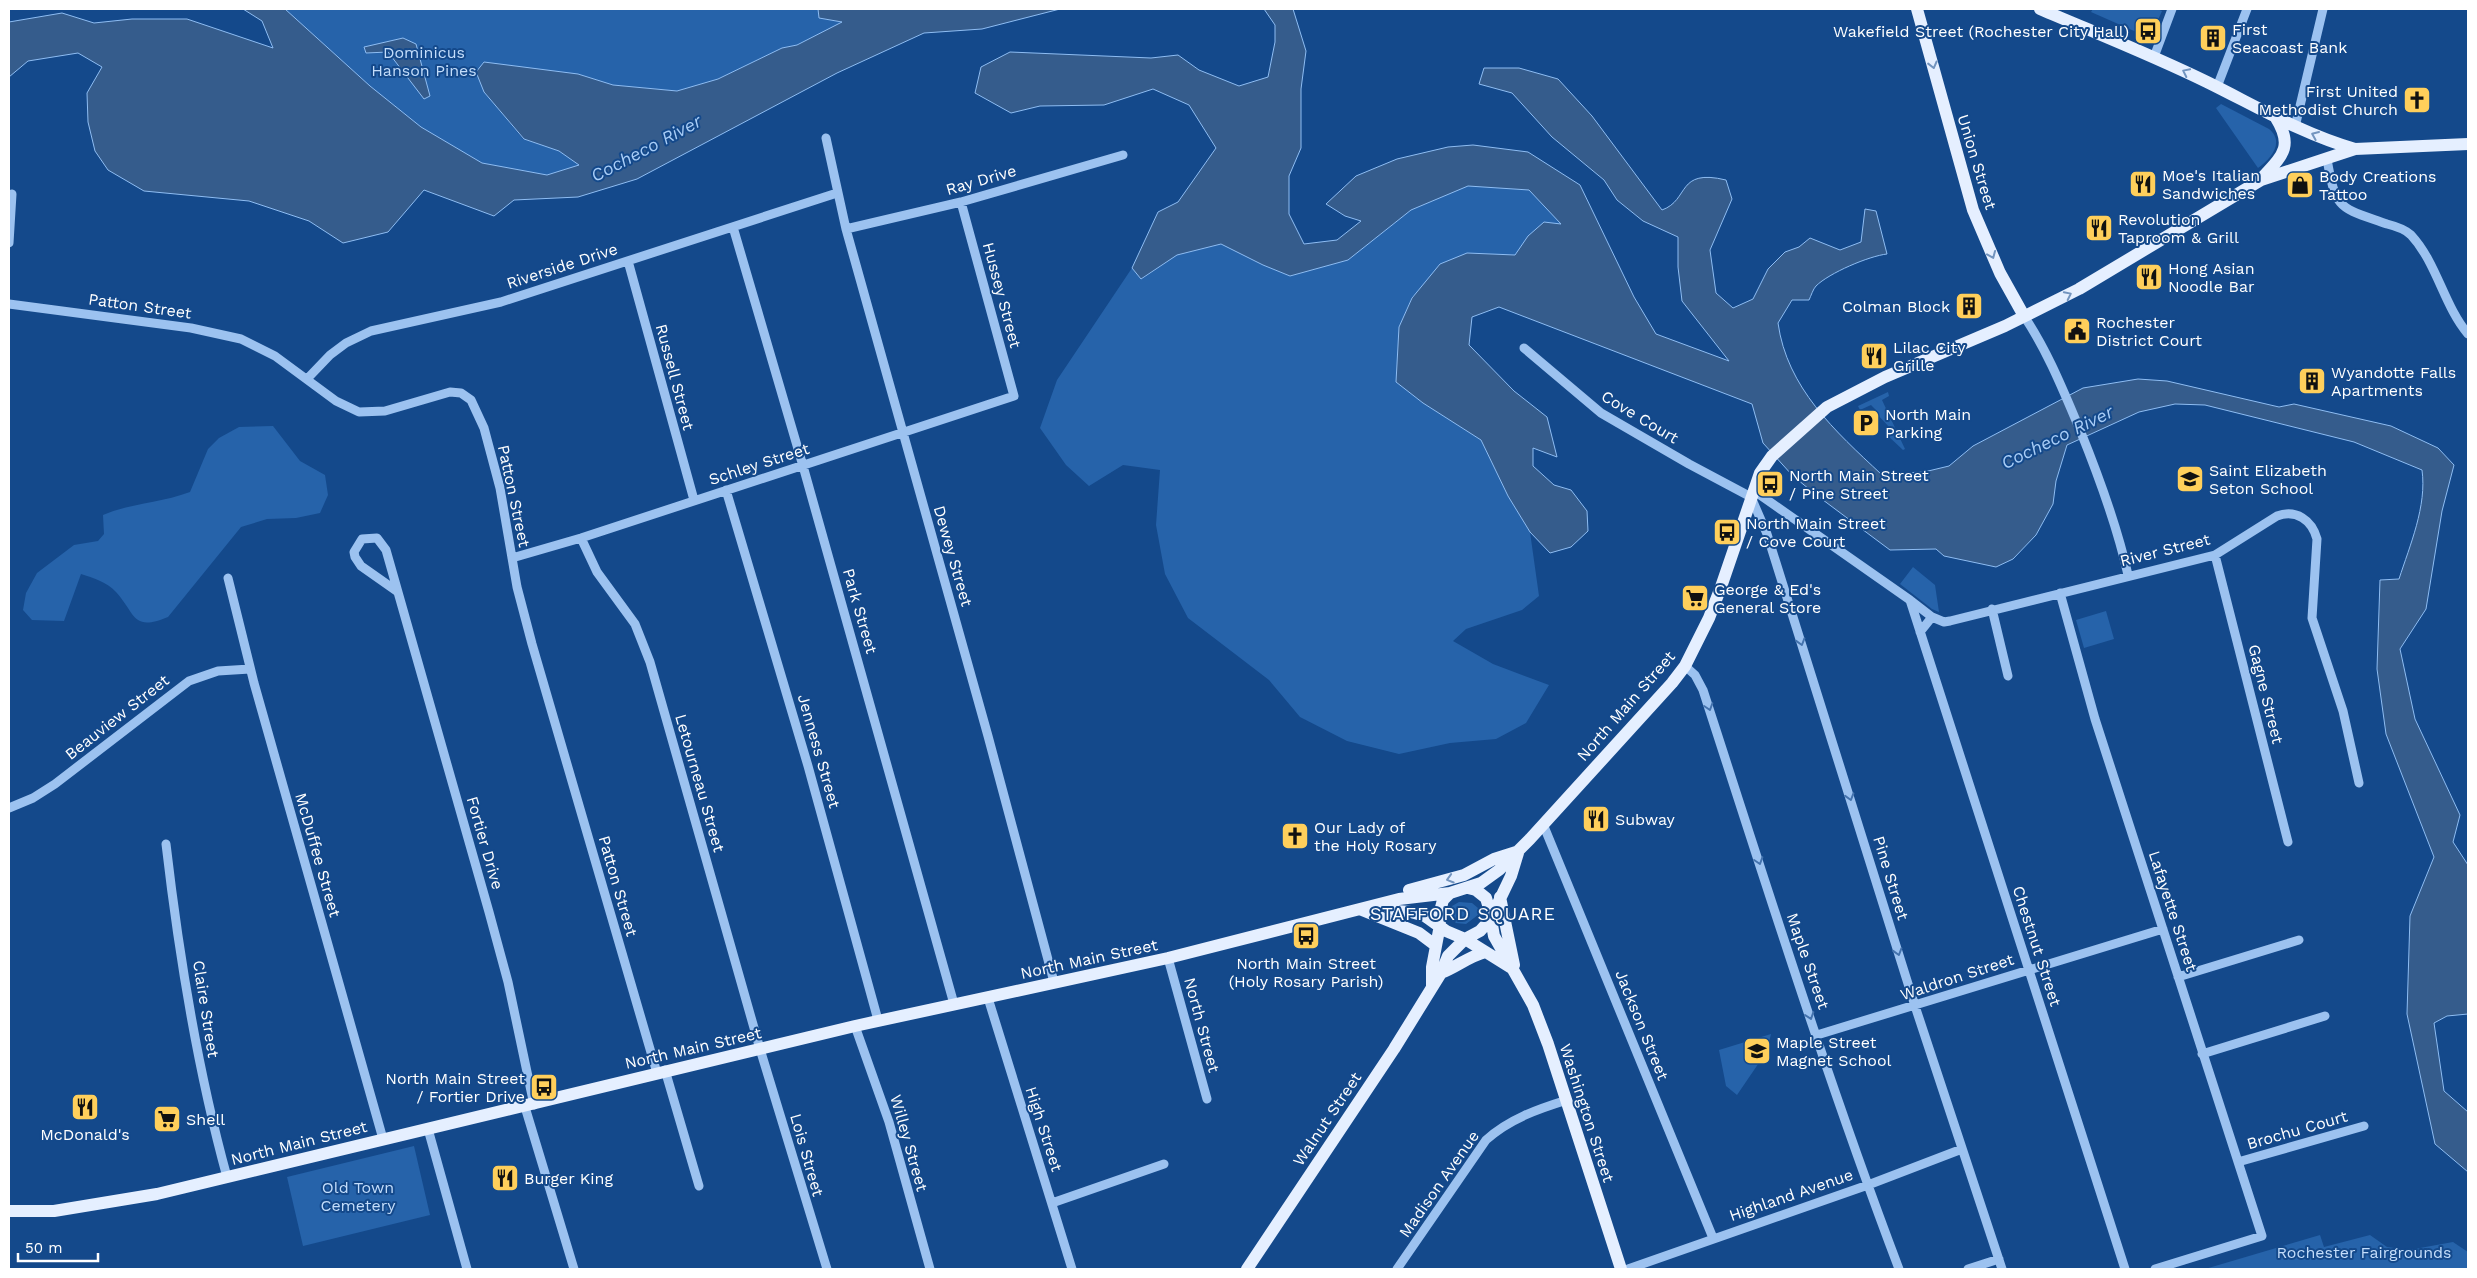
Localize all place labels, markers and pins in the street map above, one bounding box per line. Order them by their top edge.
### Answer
bus stop icon: Wakefield Street (Rochester City Hall) [2133,16,2163,46]
place label: First Seacoast Bank [2232,20,2347,57]
place label: Wakefield Street (Rochester City Hall) [1833,22,2129,41]
building icon: First Seacoast Bank [2198,23,2228,53]
place label: First United Methodist Church [2258,82,2398,119]
church icon: First United Methodist Church [2402,85,2432,115]
place label: Moe's Italian Sandwiches [2162,166,2260,203]
place label: Body Creations Tattoo [2319,167,2437,204]
restaurant icon: Moe's Italian Sandwiches [2128,169,2158,199]
shop icon: Body Creations Tattoo [2285,170,2315,200]
place label: Revolution Taproom & Grill [2118,210,2239,247]
restaurant icon: Revolution Taproom & Grill [2084,213,2114,243]
place label: Hong Asian Noodle Bar [2168,259,2255,296]
restaurant icon: Hong Asian Noodle Bar [2134,262,2164,292]
building icon: Colman Block [1954,291,1984,321]
place label: Colman Block [1842,297,1950,316]
place label: Rochester District Court [2096,313,2202,350]
public building icon: Rochester District Court [2062,316,2092,346]
place label: Lilac City Grille [1893,338,1966,375]
restaurant icon: Lilac City Grille [1859,341,1889,371]
place label: Wyandotte Falls Apartments [2331,363,2456,400]
building icon: Wyandotte Falls Apartments [2297,366,2327,396]
place label: North Main Parking [1885,405,1971,442]
parking icon: North Main Parking [1851,408,1881,438]
place label: Saint Elizabeth Seton School [2209,461,2327,498]
school or university icon: Saint Elizabeth Seton School [2175,464,2205,494]
place label: North Main Street / Pine Street [1789,466,1929,503]
bus stop icon: North Main Street / Pine Street [1755,469,1785,499]
place label: North Main Street / Cove Court [1746,514,1886,551]
bus stop icon: North Main Street / Cove Court [1712,517,1742,547]
place label: George & Ed's General Store [1714,580,1821,617]
supermarket icon: George & Ed's General Store [1680,583,1710,613]
restaurant icon: Subway [1581,804,1611,834]
place label: Subway [1615,810,1676,829]
place label: Our Lady of the Holy Rosary [1314,818,1437,855]
church icon: Our Lady of the Holy Rosary [1280,821,1310,851]
bus stop icon: North Main Street (Holy Rosary Parish) [1291,921,1321,951]
place label: North Main Street (Holy Rosary Parish) [1229,954,1383,991]
place label: Maple Street Magnet School [1776,1033,1892,1070]
school or university icon: Maple Street Magnet School [1742,1036,1772,1066]
place label: North Main Street / Fortier Drive [385,1069,525,1106]
bus stop icon: North Main Street / Fortier Drive [529,1072,559,1102]
restaurant icon: McDonald's [70,1092,100,1122]
supermarket icon: Shell [152,1104,182,1134]
place label: Shell [186,1110,225,1129]
place label: McDonald's [40,1125,130,1144]
restaurant icon: Burger King [490,1163,520,1193]
place label: Burger King [524,1169,613,1188]

